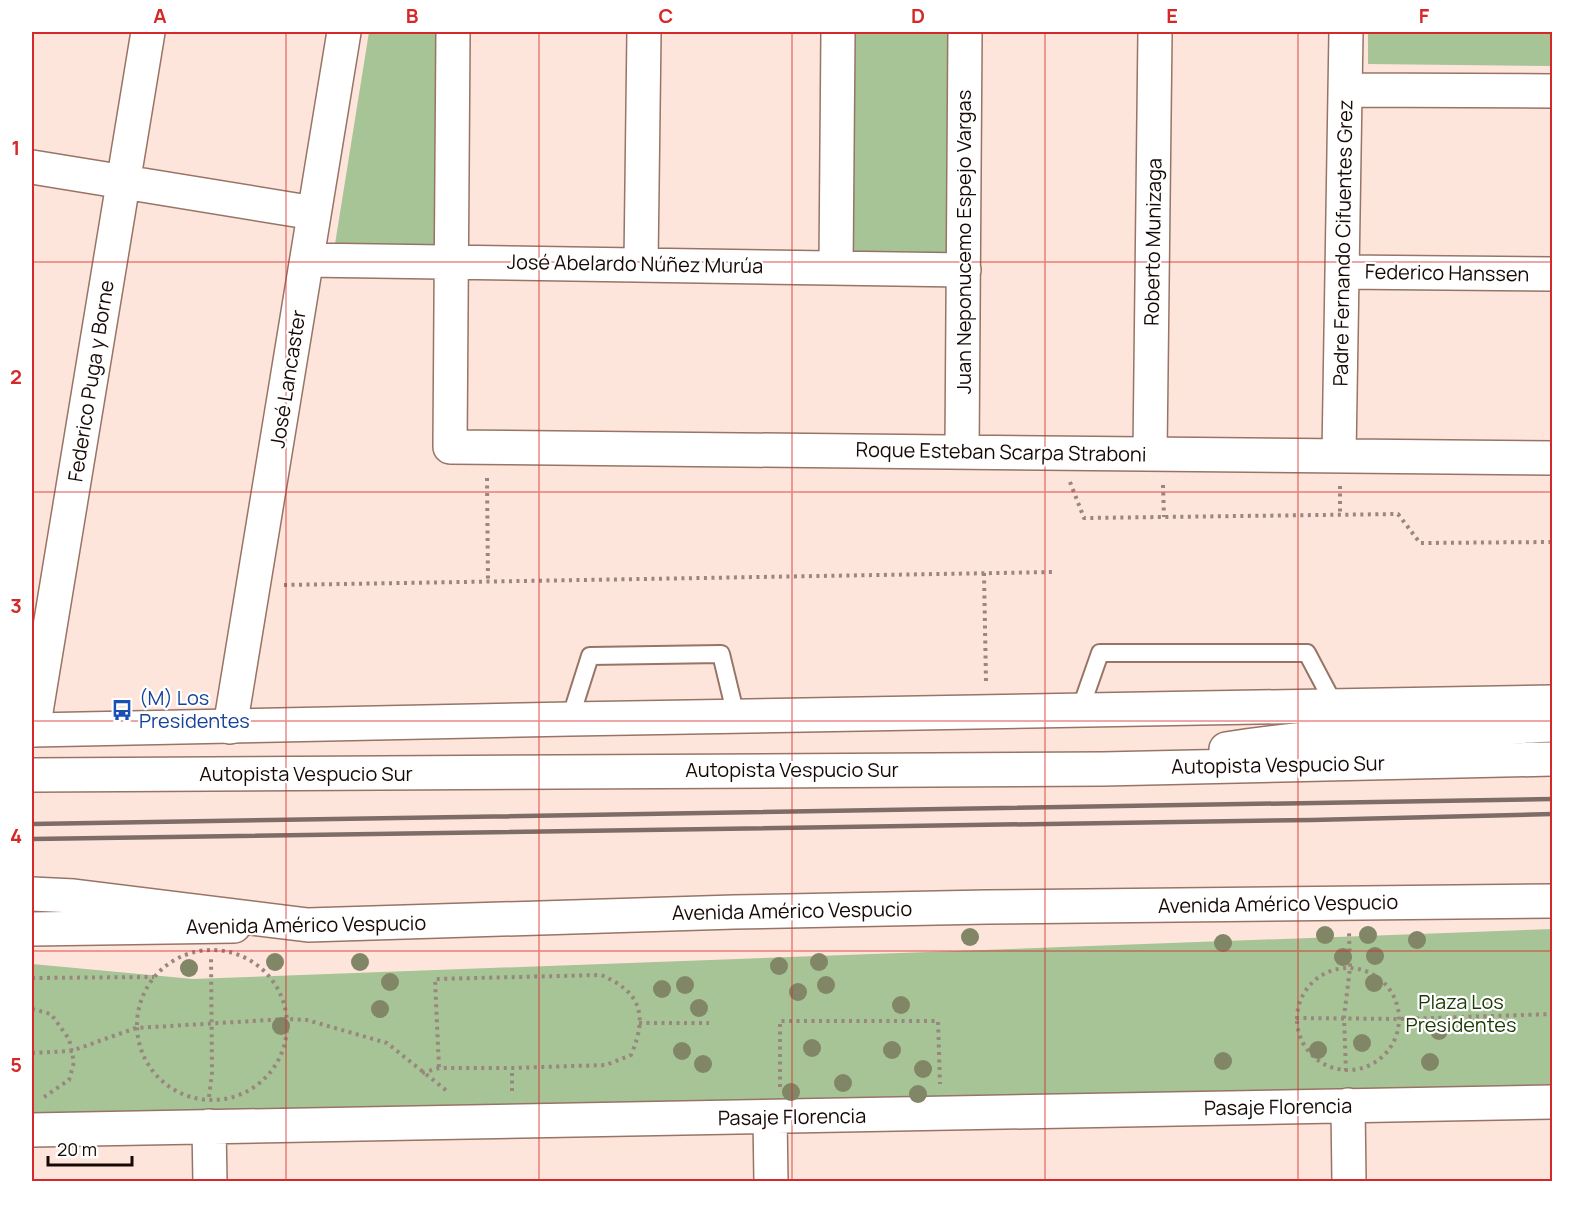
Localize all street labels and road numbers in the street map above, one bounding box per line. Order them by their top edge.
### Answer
street label: Juan Neponucemo Espejo Vargas [950,90,977,394]
street label: Padre Fernando Cifuentes Grez [1326,99,1359,387]
street label: Roberto Munizaga [1138,158,1167,326]
street label: José Abelardo Núñez Murúa [507,248,763,279]
street label: Federico Hanssen [1365,258,1529,287]
street label: Federico Puga y Borne [61,278,120,484]
street label: José Lancaster [263,308,312,450]
street label: Roque Esteban Scarpa Straboni [855,435,1147,468]
street label: Autopista Vespucio Sur [1171,749,1385,780]
street label: Autopista Vespucio Sur [685,756,899,783]
street label: Autopista Vespucio Sur [199,760,413,787]
street label: Avenida Américo Vespucio [1158,888,1399,919]
street label: Avenida Américo Vespucio [672,895,913,926]
street label: Avenida Américo Vespucio [186,909,427,940]
street label: Pasaje Florencia [1204,1092,1352,1121]
street label: Pasaje Florencia [718,1102,866,1131]

